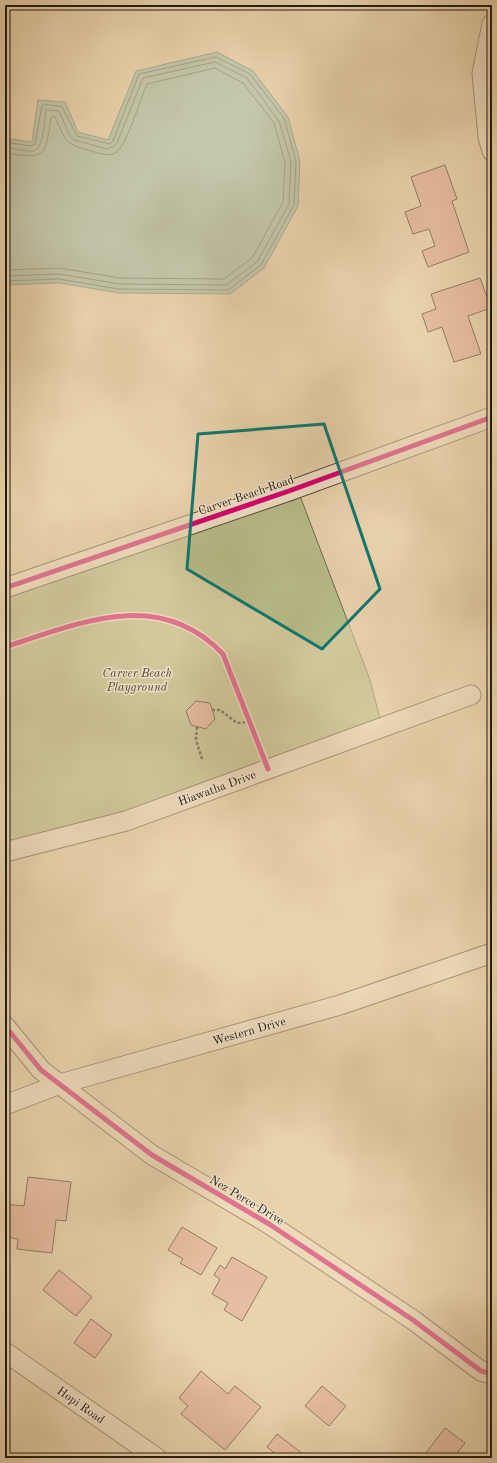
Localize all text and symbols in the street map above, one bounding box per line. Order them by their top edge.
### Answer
street label: Carver Beach Road [197,474,296,518]
park label: Carver Beach Playground [102,668,172,694]
street label: Hiawatha Drive [177,769,258,809]
street label: Western Drive [211,1016,288,1048]
street label: Nez Perce Drive [207,1174,286,1228]
street label: Hopi Road [54,1385,106,1426]

